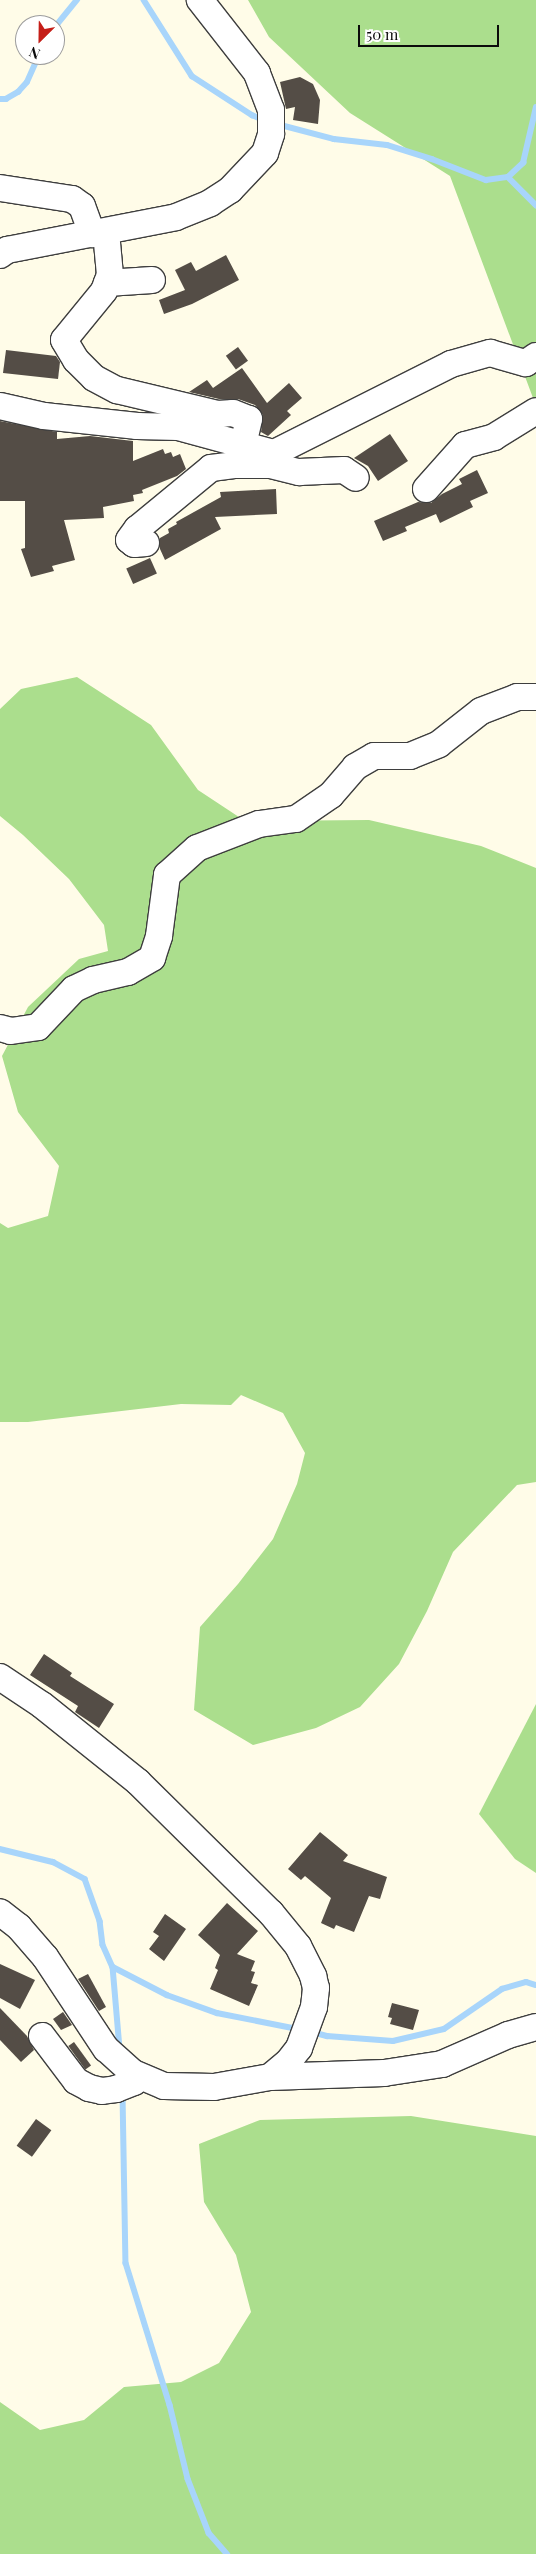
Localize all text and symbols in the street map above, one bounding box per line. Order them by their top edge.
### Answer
north arrow [15,15,65,65]
scale bar [361,15,502,47]
text: 50 m [366,24,398,44]
text: N [26,43,43,64]

